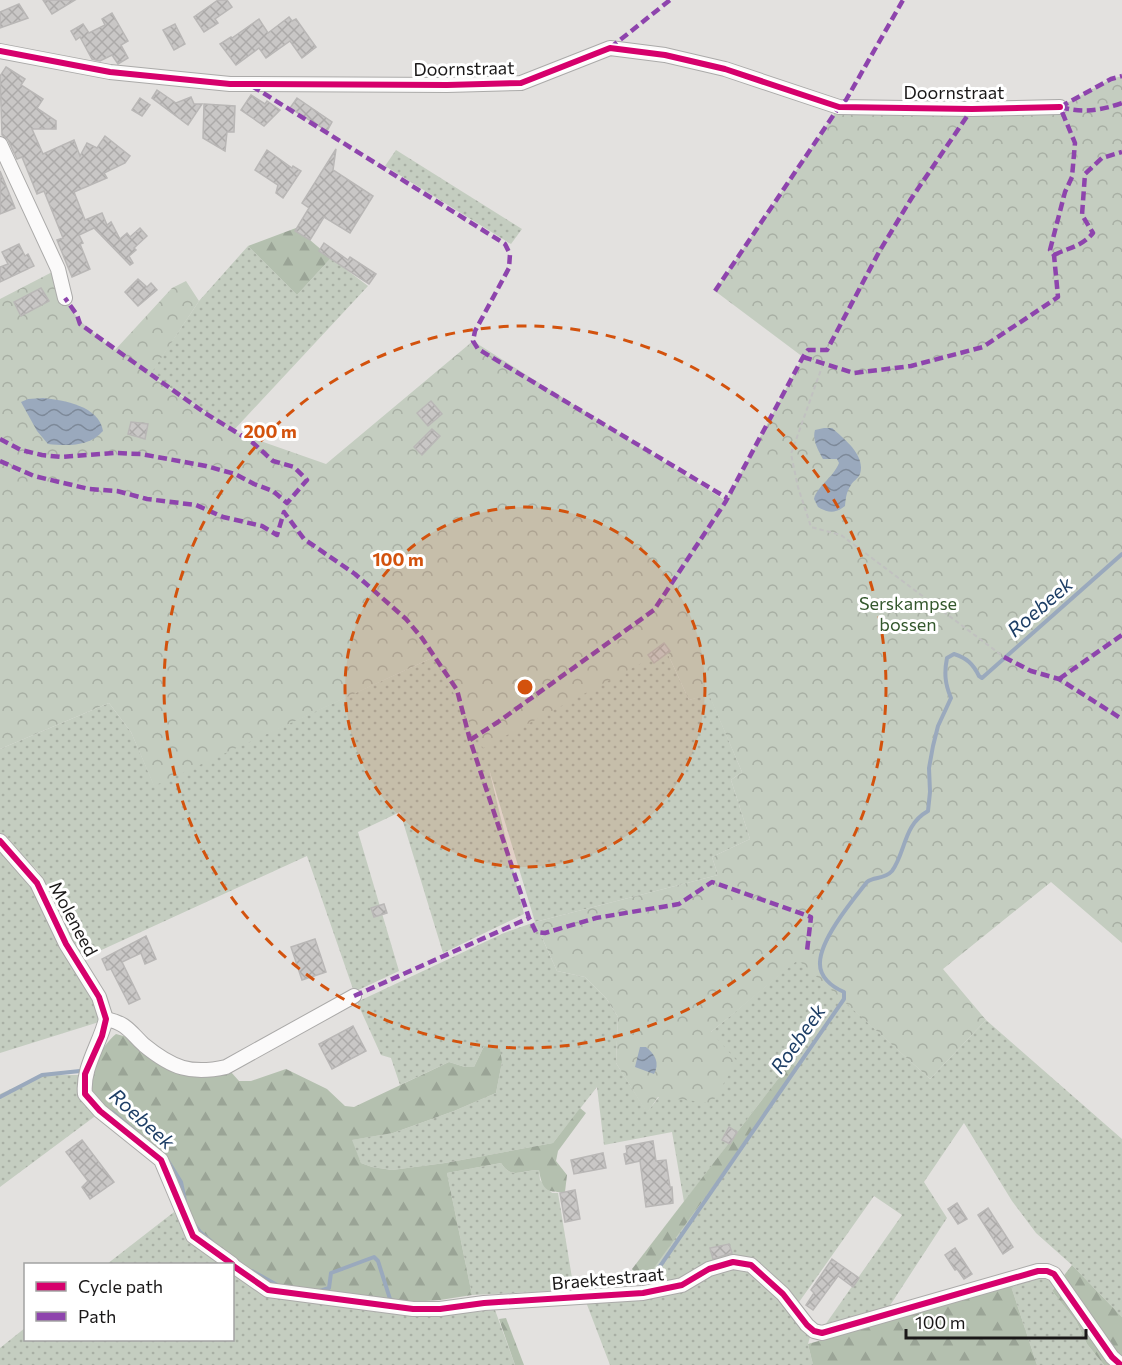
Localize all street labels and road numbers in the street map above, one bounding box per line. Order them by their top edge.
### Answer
street label: Doornstraat [413,56,515,80]
street label: Doornstraat [903,81,1005,103]
street label: Moleneed [45,877,103,960]
street label: Braektestraat [551,1262,665,1294]

